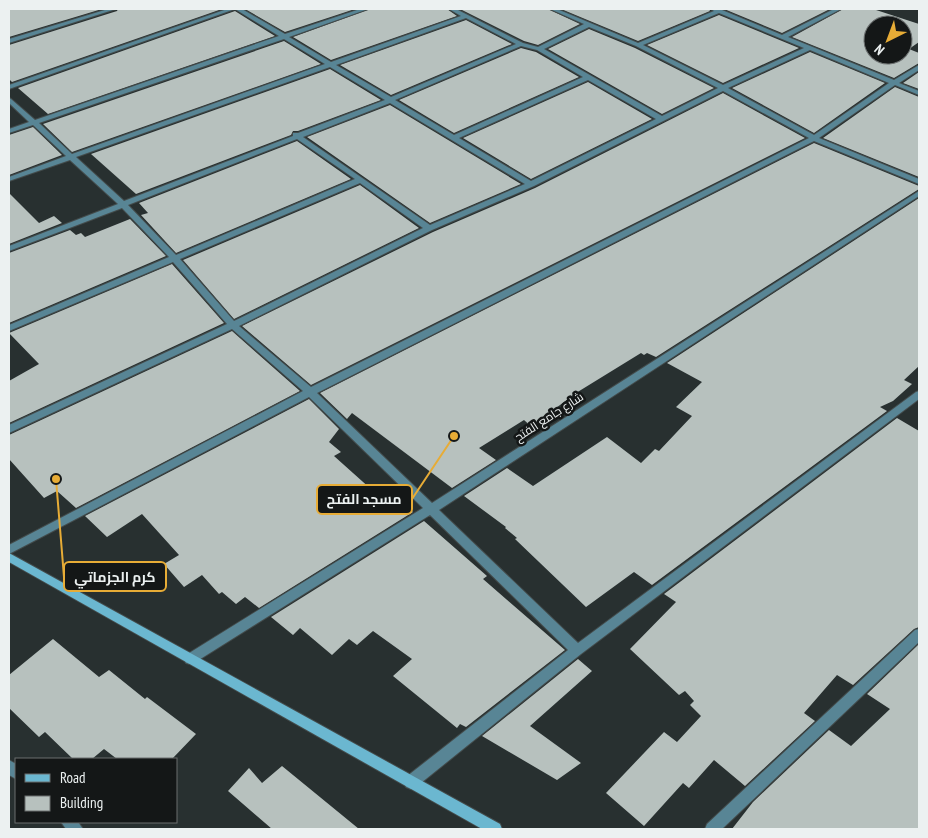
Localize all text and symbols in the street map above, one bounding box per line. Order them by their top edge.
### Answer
north arrow [863,15,913,65]
text: N [870,40,888,59]
street label: شارع جامع الفتح [511,389,587,445]
callout: مسجد الفتح [317,485,412,514]
text: مسجد الفتح [327,490,401,509]
callout: كرم الجزماتي [64,562,166,591]
text: كرم الجزماتي [74,568,156,589]
legend [15,758,178,823]
text: Road [60,768,86,787]
text: Building [60,793,103,812]

